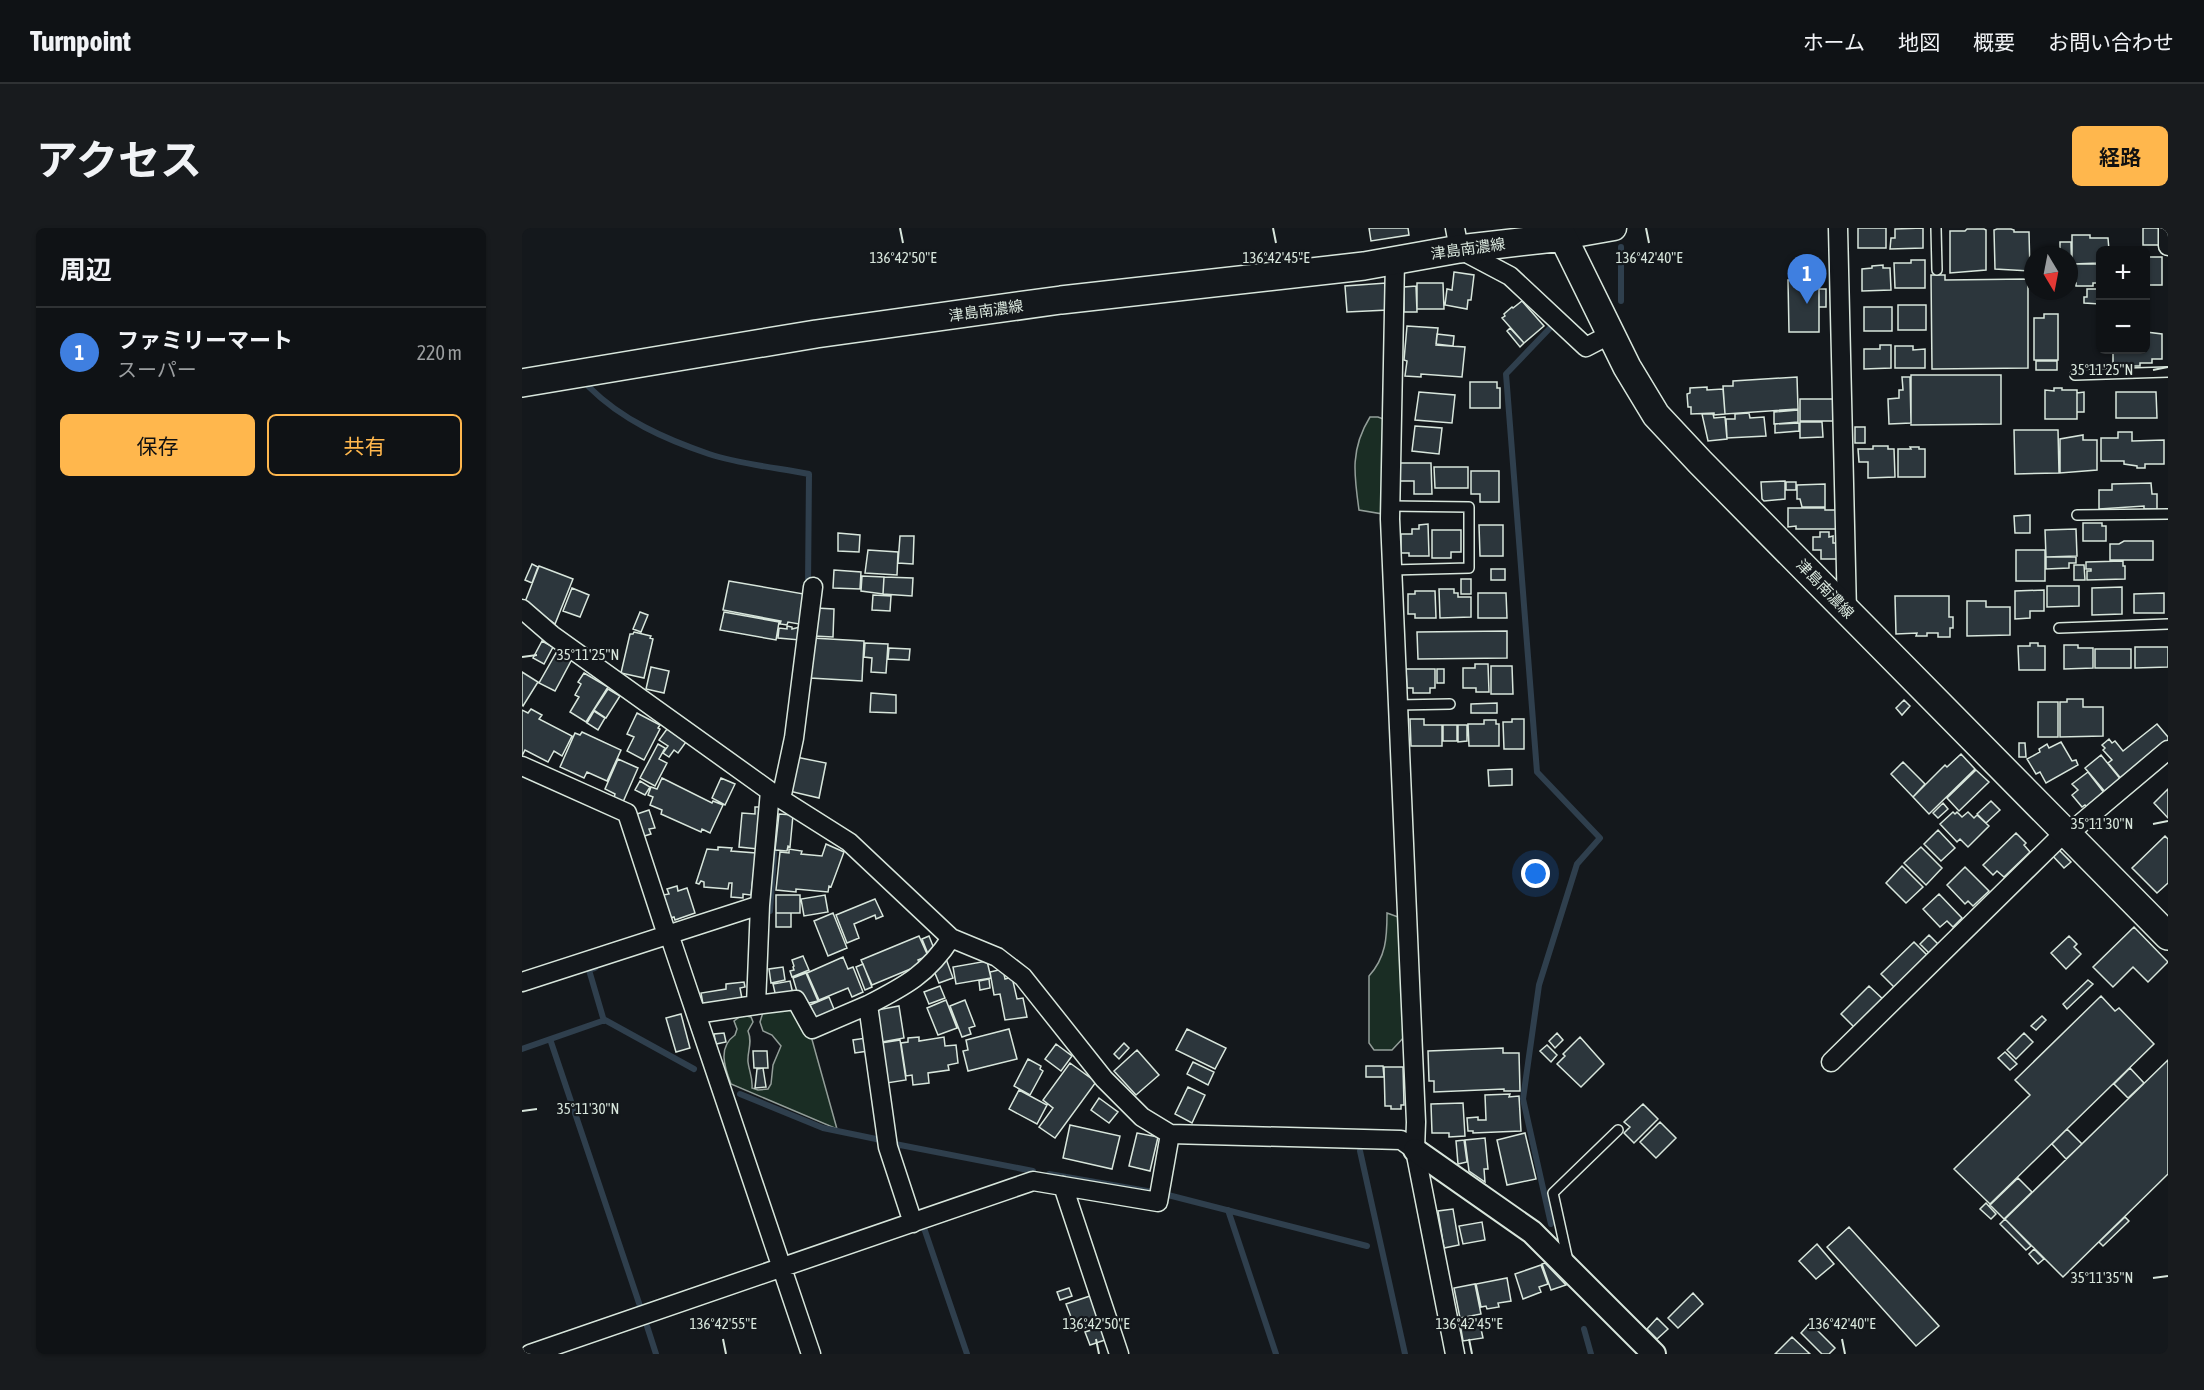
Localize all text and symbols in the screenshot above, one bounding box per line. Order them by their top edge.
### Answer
text: Turnpoint [30,25,131,57]
text: ホーム [1803,30,1865,54]
text: 地図 [1898,30,1940,54]
text: 概要 [1973,30,2015,54]
text: お問い合わせ [2048,30,2174,54]
button: 経路 [2072,126,2168,186]
text: アクセス [36,136,202,184]
street label: 津島南濃線 [1430,235,1506,262]
north arrow [2024,246,2078,300]
map controls [2096,246,2150,354]
button: + [2096,246,2150,300]
text: 136°42'50"E [869,249,937,266]
text: 136°42'45"E [1242,249,1310,266]
text: 136°42'40"E [1615,249,1683,266]
pin: 1 [1788,254,1826,304]
text: 周辺 [60,255,112,285]
street label: 津島南濃線 [948,297,1024,324]
button: − [2096,300,2150,354]
text: ファミリーマート [117,327,293,353]
text: 1 [75,341,84,364]
text: 220 m [417,341,462,364]
text: スーパー [117,358,197,381]
text: 35°11'25"N [2071,361,2133,378]
button: 保存 [60,414,255,476]
button: 共有 [267,414,462,476]
street label: 津島南濃線 [1793,556,1858,622]
text: 35°11'25"N [557,646,619,663]
text: 35°11'30"N [2071,815,2133,832]
your location [1521,859,1550,888]
text: 35°11'30"N [557,1100,619,1117]
text: 35°11'35"N [2071,1269,2133,1286]
text: 136°42'55"E [689,1315,757,1332]
text: 136°42'50"E [1062,1315,1130,1332]
text: 136°42'45"E [1435,1315,1503,1332]
text: 136°42'40"E [1808,1315,1876,1332]

